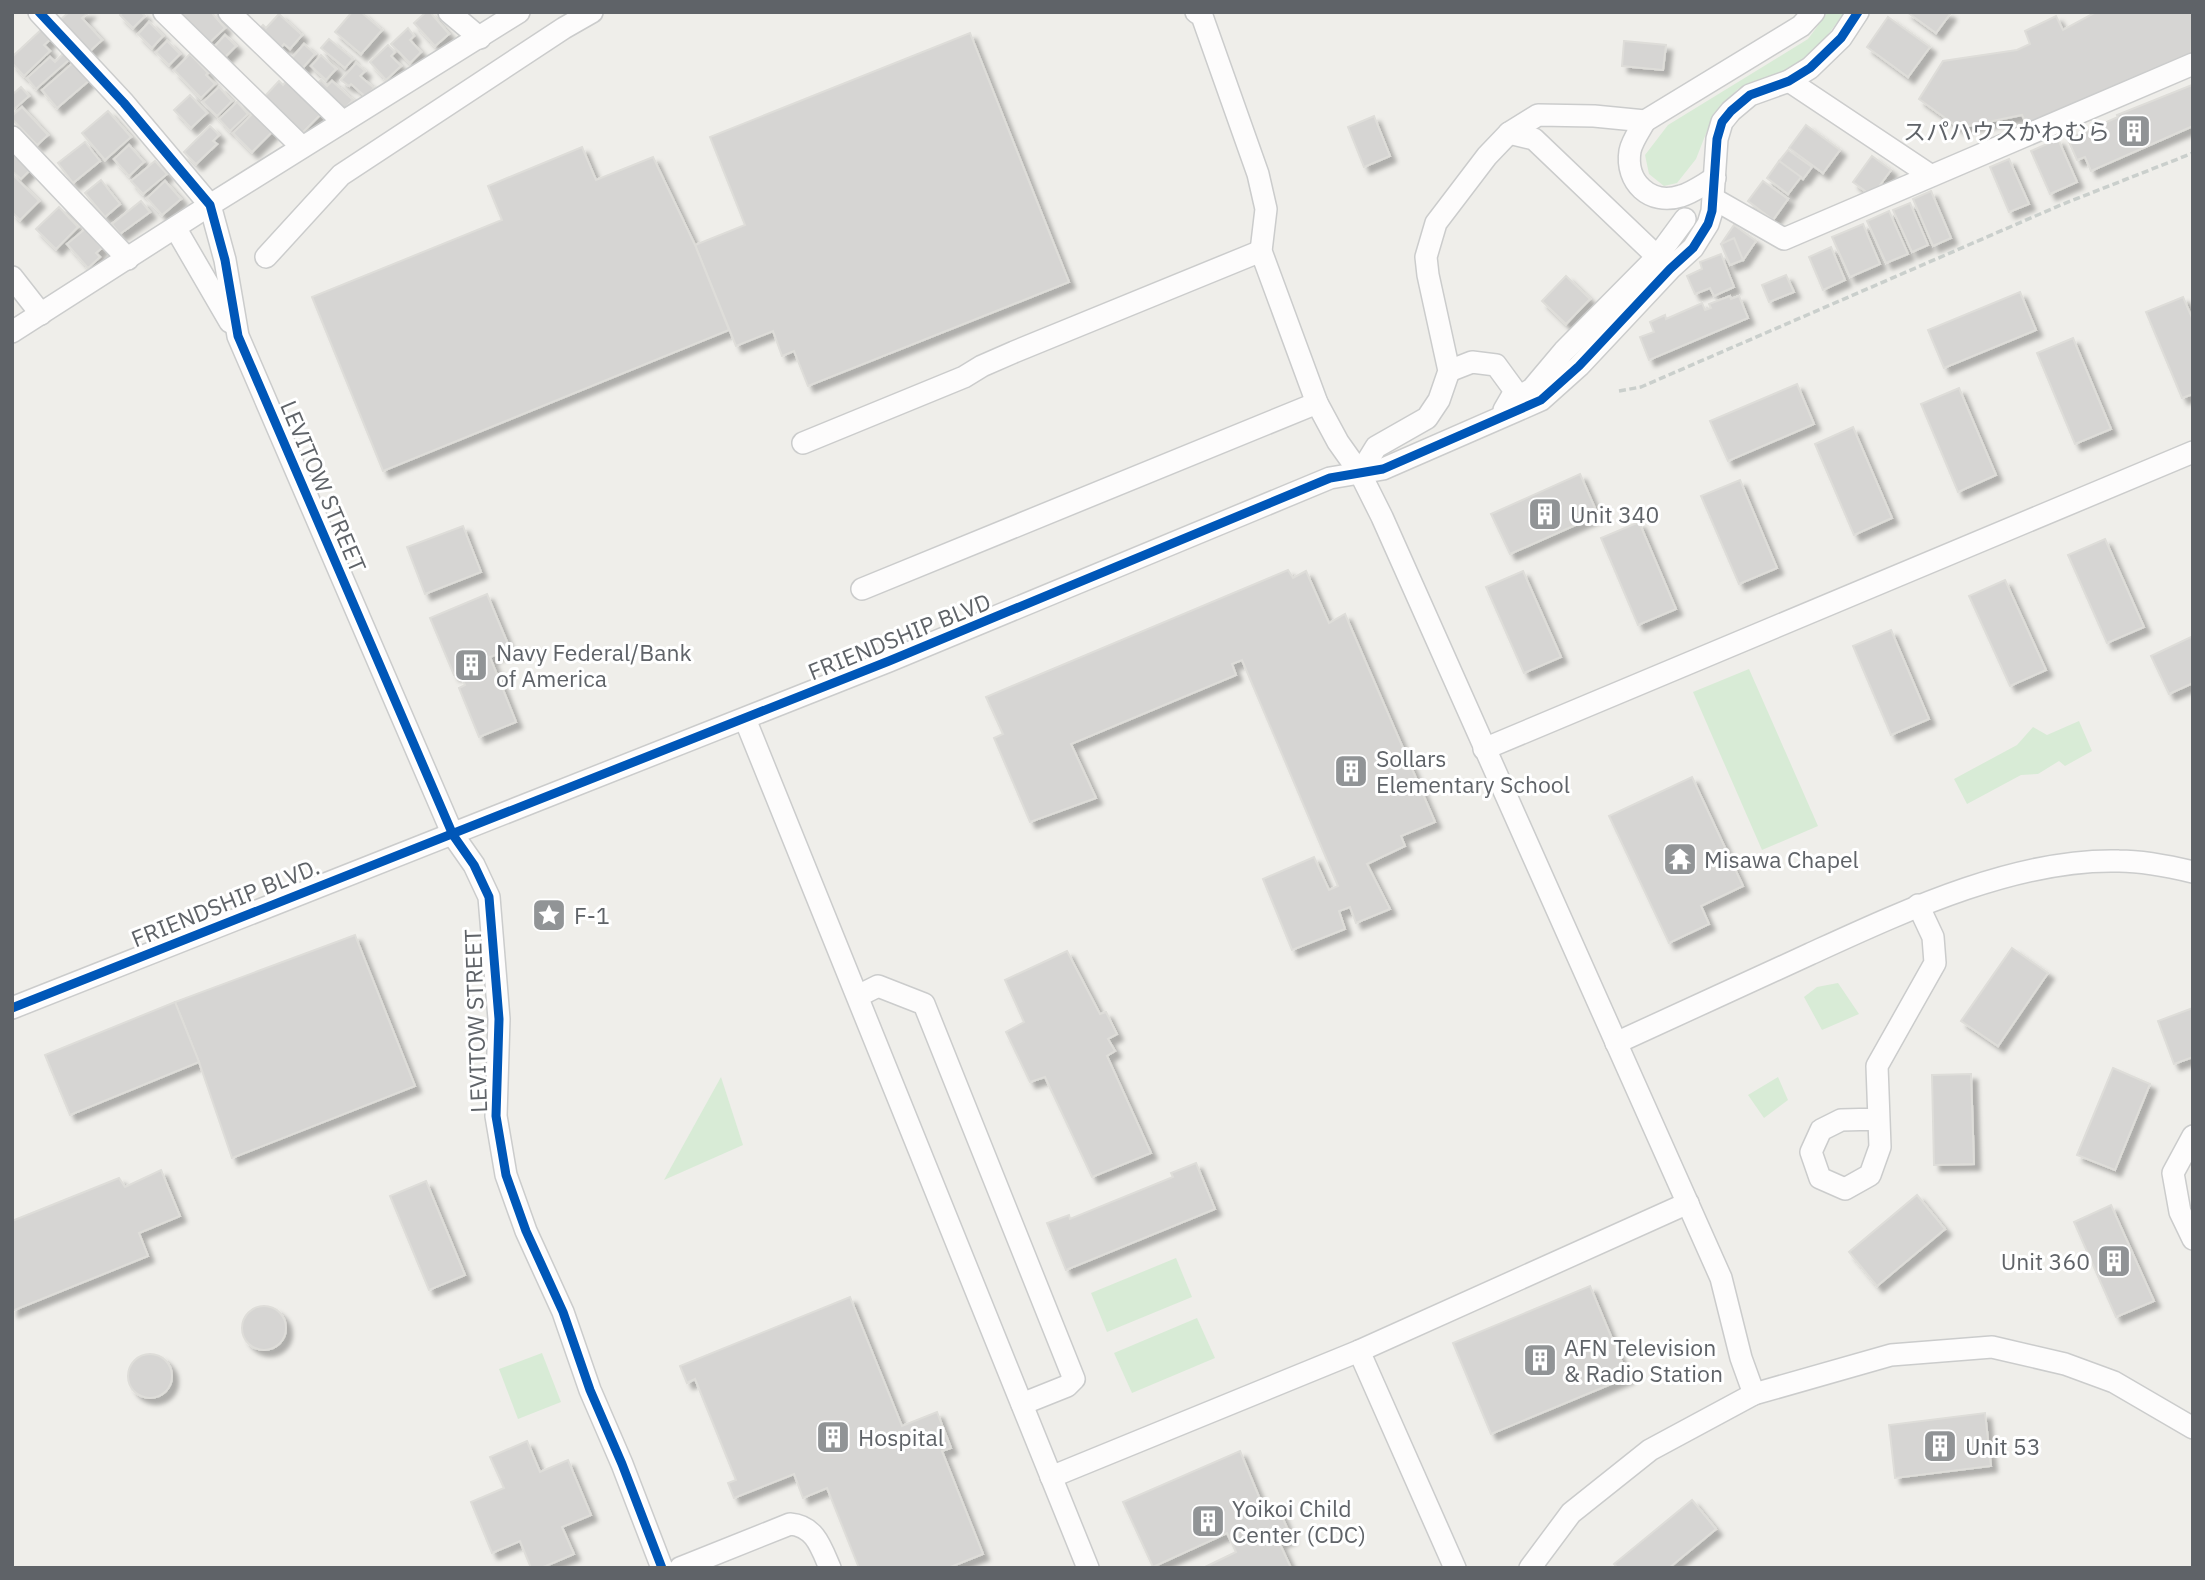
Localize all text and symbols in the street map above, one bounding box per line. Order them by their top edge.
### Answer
building icon: スパハウスかわむら [2115,112,2153,150]
place label: スパハウスかわむら [1903,116,2110,146]
street label: LEVITOW STREET [274,396,374,576]
building icon: Unit 340 [1526,495,1564,533]
place label: Unit 340 [1570,499,1659,529]
street label: FRIENDSHIP BLVD [803,586,995,686]
place label: Navy Federal/Bank of America [496,637,692,693]
building icon: Navy Federal/Bank of America [452,646,490,684]
place label: Sollars Elementary School [1376,743,1570,799]
building icon: Sollars Elementary School [1332,752,1370,790]
temple icon: Misawa Chapel [1661,840,1699,878]
place label: Misawa Chapel [1704,844,1859,874]
street label: FRIENDSHIP BLVD. [127,851,323,953]
place icon: F-1 [530,896,568,934]
place label: F-1 [574,900,610,930]
street label: LEVITOW STREET [457,929,493,1113]
building icon: Unit 360 [2095,1242,2133,1280]
place label: Unit 360 [2001,1246,2090,1276]
place label: AFN Television & Radio Station [1564,1332,1723,1388]
building icon: AFN Television & Radio Station [1521,1341,1559,1379]
building icon: Hospital [814,1418,852,1456]
place label: Hospital [858,1422,944,1452]
building icon: Unit 53 [1921,1427,1959,1465]
place label: Unit 53 [1965,1431,2041,1461]
place label: Yoikoi Child Center (CDC) [1232,1493,1366,1549]
building icon: Yoikoi Child Center (CDC) [1189,1502,1227,1540]

